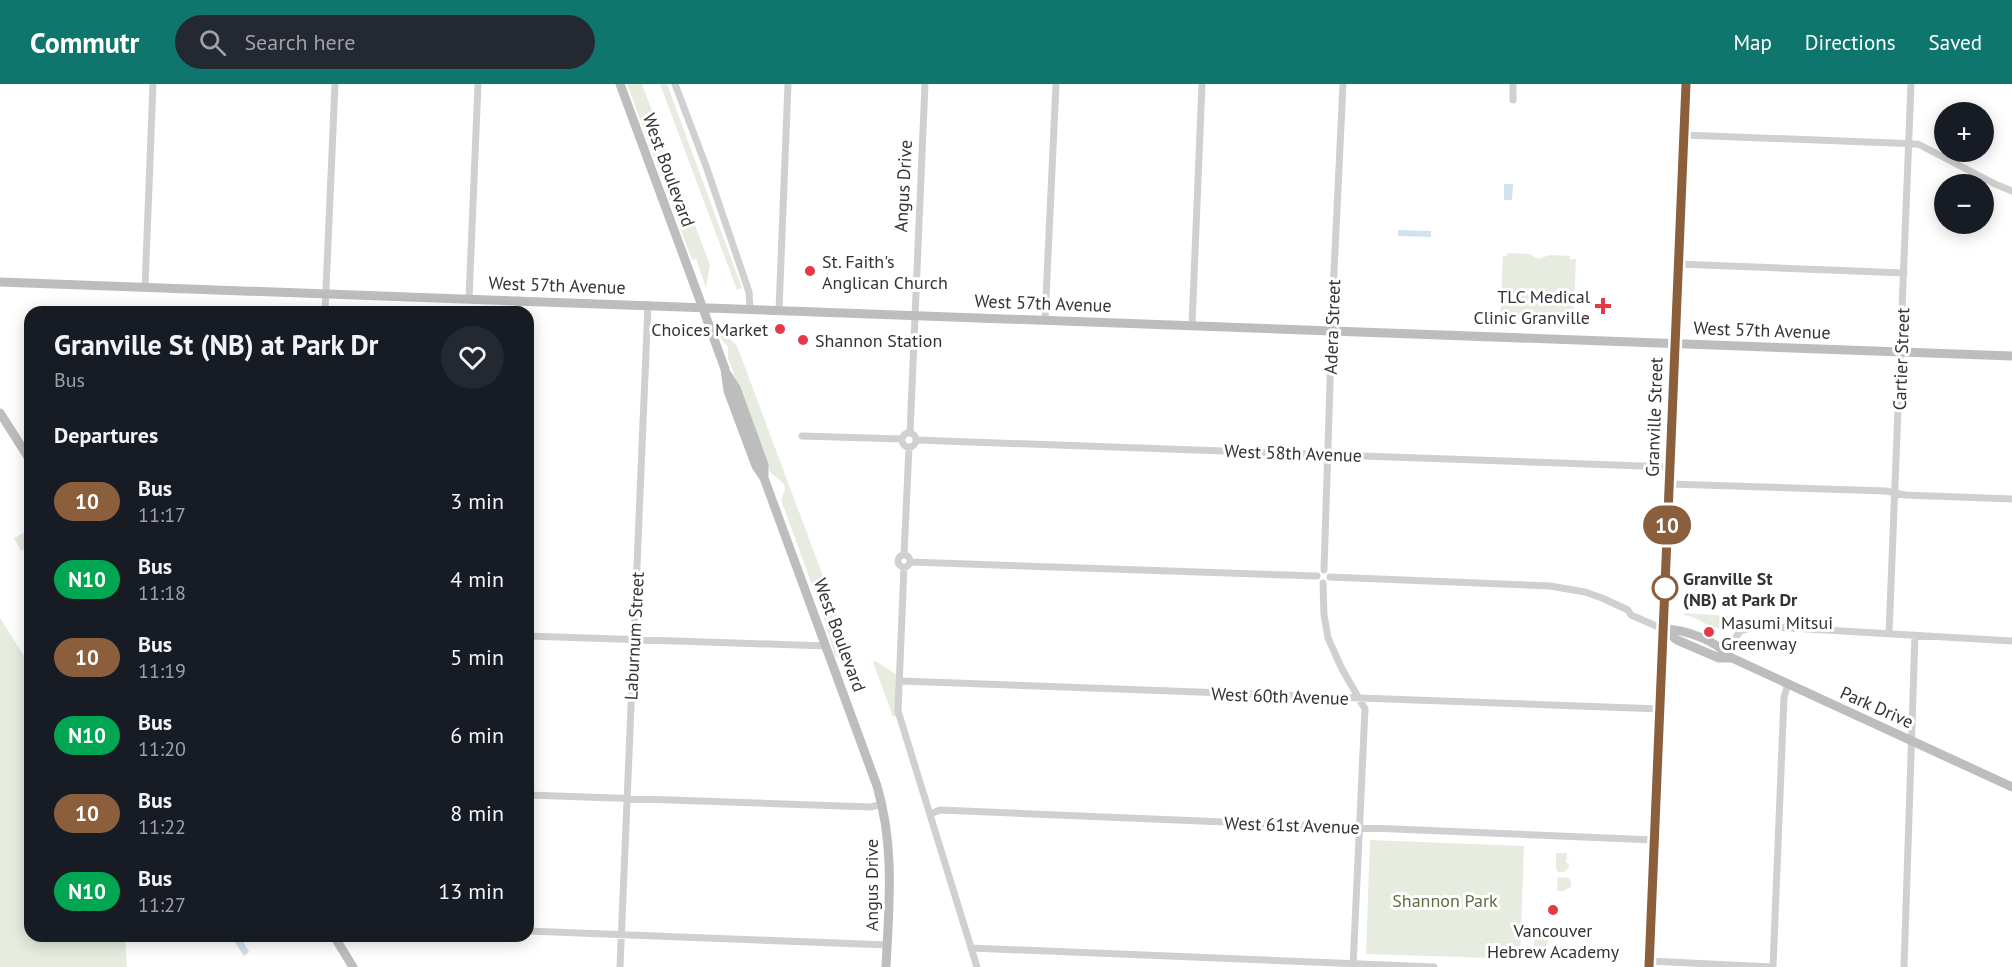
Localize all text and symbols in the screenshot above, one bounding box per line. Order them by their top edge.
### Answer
search box [175,15,595,69]
text: Commutr [30,24,139,61]
icon: search [196,26,229,59]
text: Search here [244,28,355,56]
text: Map [1733,29,1772,56]
text: Directions [1805,29,1896,56]
text: Saved [1929,29,1982,56]
map controls [1934,102,1994,234]
button: + [1934,102,1994,162]
street label: West Boulevard [638,110,700,230]
street label: Angus Drive [889,139,917,233]
button: − [1934,174,1994,234]
place label: St. Faith's Anglican Church [822,250,948,294]
marker: St. Faith's Anglican Church [803,264,817,278]
street label: West 57th Avenue [488,271,626,299]
street label: Adera Street [1319,279,1345,375]
place label: TLC Medical Clinic Granville [1473,285,1591,329]
street label: West 57th Avenue [974,289,1112,317]
marker: TLC Medical Clinic Granville [1594,297,1612,315]
street label: Cartier Street [1888,307,1914,411]
street label: West 57th Avenue [1693,316,1831,344]
place label: Choices Market [651,318,768,341]
marker: Choices Market [773,322,787,336]
text: Granville St (NB) at Park Dr [54,326,378,363]
button: heart [441,326,504,389]
place label: Shannon Station [815,329,942,352]
marker: Shannon Station [796,333,810,347]
street label: Granville Street [1640,357,1668,477]
text: Bus [54,367,85,393]
text: Departures [54,421,158,449]
street label: West 58th Avenue [1224,439,1362,467]
text: Bus [138,474,172,502]
text: 3 min [450,487,504,515]
text: 10 [75,488,99,515]
text: 11:17 [138,502,186,528]
line badge: 10 [1640,506,1694,544]
text: 10 [1655,512,1679,539]
text: Bus [138,552,172,580]
text: 4 min [450,565,504,593]
text: N10 [68,566,106,593]
place label: Granville St (NB) at Park Dr [1683,567,1798,611]
street label: Laburnum Street [619,571,649,701]
street label: West Boulevard [809,575,871,695]
marker: Granville St (NB) at Park Dr [1652,575,1678,601]
text: 11:18 [138,580,186,606]
place label: Masumi Mitsui Greenway [1721,611,1833,655]
marker: Masumi Mitsui Greenway [1702,625,1716,639]
text: Bus [138,630,172,658]
text: 5 min [450,643,504,671]
text: 10 [75,644,99,671]
text: 11:19 [138,658,186,684]
street label: Park Drive [1837,681,1917,733]
street label: West 60th Avenue [1211,682,1349,710]
text: Bus [138,708,172,736]
text: 6 min [450,721,504,749]
text: N10 [68,722,106,749]
text: 11:20 [138,736,186,762]
text: Bus [138,786,172,814]
text: 8 min [450,799,504,827]
text: 10 [75,800,99,827]
street label: West 61st Avenue [1224,811,1360,839]
text: 11:22 [138,814,186,840]
street label: Angus Drive [860,839,883,931]
text: Bus [138,864,172,892]
text: 13 min [438,877,504,905]
text: N10 [68,878,106,905]
park label: Shannon Park [1392,889,1498,912]
text: 11:27 [138,892,186,918]
marker: Vancouver Hebrew Academy [1546,903,1560,917]
place label: Vancouver Hebrew Academy [1487,919,1620,963]

